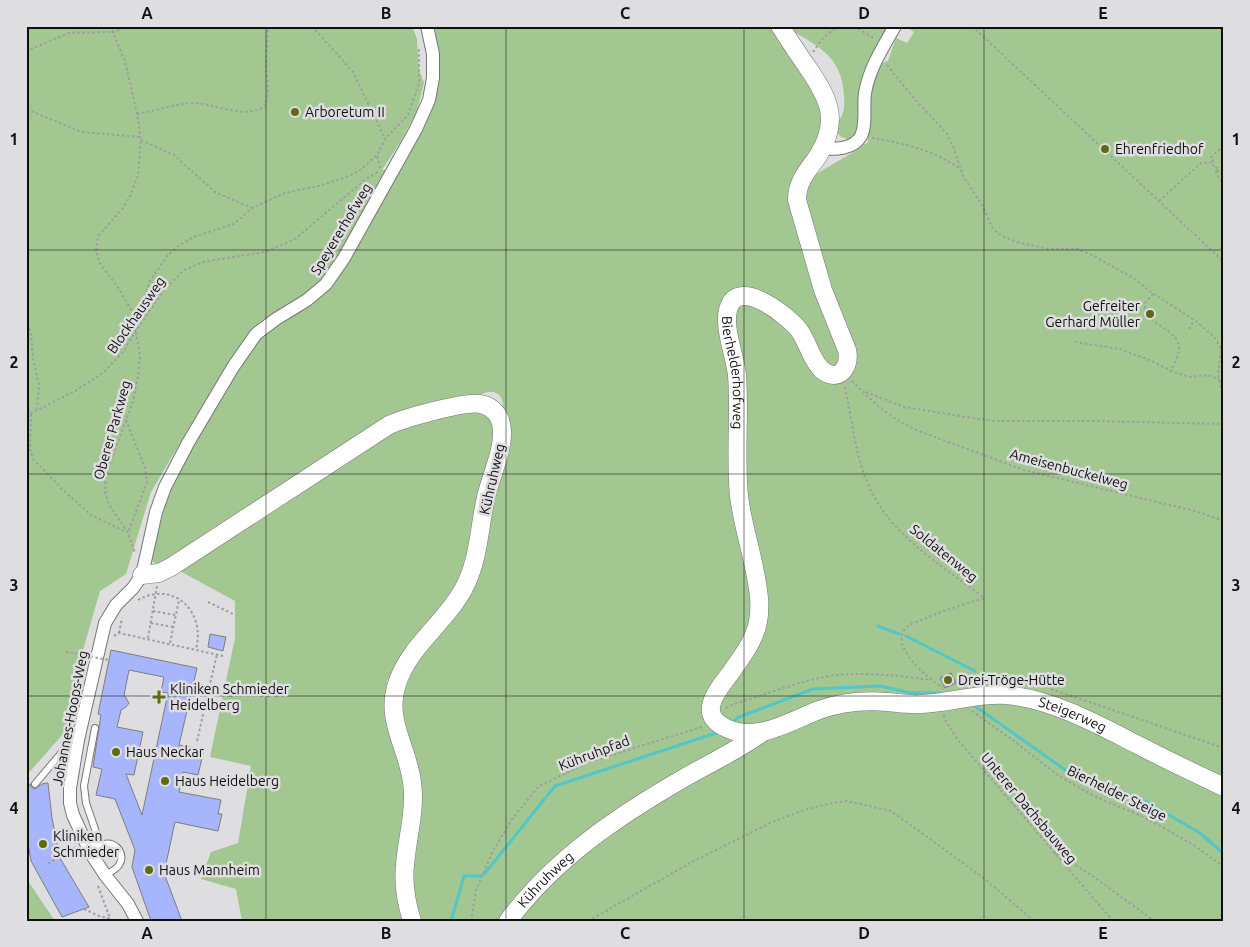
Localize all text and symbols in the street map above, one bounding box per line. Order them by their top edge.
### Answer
text: A [141,4,153,22]
text: B [381,4,391,22]
text: C [620,4,630,22]
text: D [858,4,870,22]
text: E [1098,4,1108,22]
place label: Arboretum II [305,104,385,120]
marker: Arboretum II [289,106,301,118]
text: 1 [9,130,19,148]
text: 1 [1231,130,1241,148]
place label: Ehrenfriedhof [1115,141,1204,157]
marker: Ehrenfriedhof [1099,143,1111,155]
street label: Speyererhofweg [307,180,375,278]
street label: Blockhausweg [104,273,168,357]
place label: Gefreiter Gerhard Müller [1045,298,1141,330]
marker: Gefreiter Gerhard Müller [1144,308,1156,320]
street label: Bierhelderhofweg [719,316,746,429]
text: 2 [9,353,19,371]
text: 2 [1231,353,1241,371]
street label: Oberer Parkweg [90,378,134,482]
street label: Kühruhweg [476,442,508,516]
street label: Ameisenbuckelweg [1008,446,1130,492]
street label: Soldatenweg [907,521,981,585]
text: 3 [9,576,19,594]
text: 3 [1231,576,1241,594]
street label: Johannes-Hoops-Weg [49,649,91,787]
place label: Drei-Tröge-Hütte [958,672,1065,688]
marker: Drei-Tröge-Hütte [942,674,954,686]
place label: Kliniken Schmieder Heidelberg [170,681,290,713]
marker: Kliniken Schmieder Heidelberg [152,690,166,704]
street label: Steigerweg [1037,694,1109,736]
street label: Kühruhpfad [556,732,632,774]
place label: Haus Neckar [126,744,205,760]
marker: Haus Neckar [110,746,122,758]
street label: Unterer Dachsbauweg [978,749,1080,867]
street label: Bierhelder Steige [1065,762,1169,824]
place label: Haus Heidelberg [175,773,279,789]
marker: Haus Heidelberg [159,775,171,787]
text: 4 [9,799,19,817]
text: 4 [1231,799,1241,817]
place label: Kliniken Schmieder [53,828,120,860]
marker: Kliniken Schmieder [37,838,49,850]
street label: Kühruhweg [514,848,577,911]
place label: Haus Mannheim [159,862,260,878]
marker: Haus Mannheim [143,864,155,876]
text: A [141,924,153,942]
text: B [381,924,391,942]
text: C [620,924,630,942]
text: D [858,924,870,942]
text: E [1098,924,1108,942]

